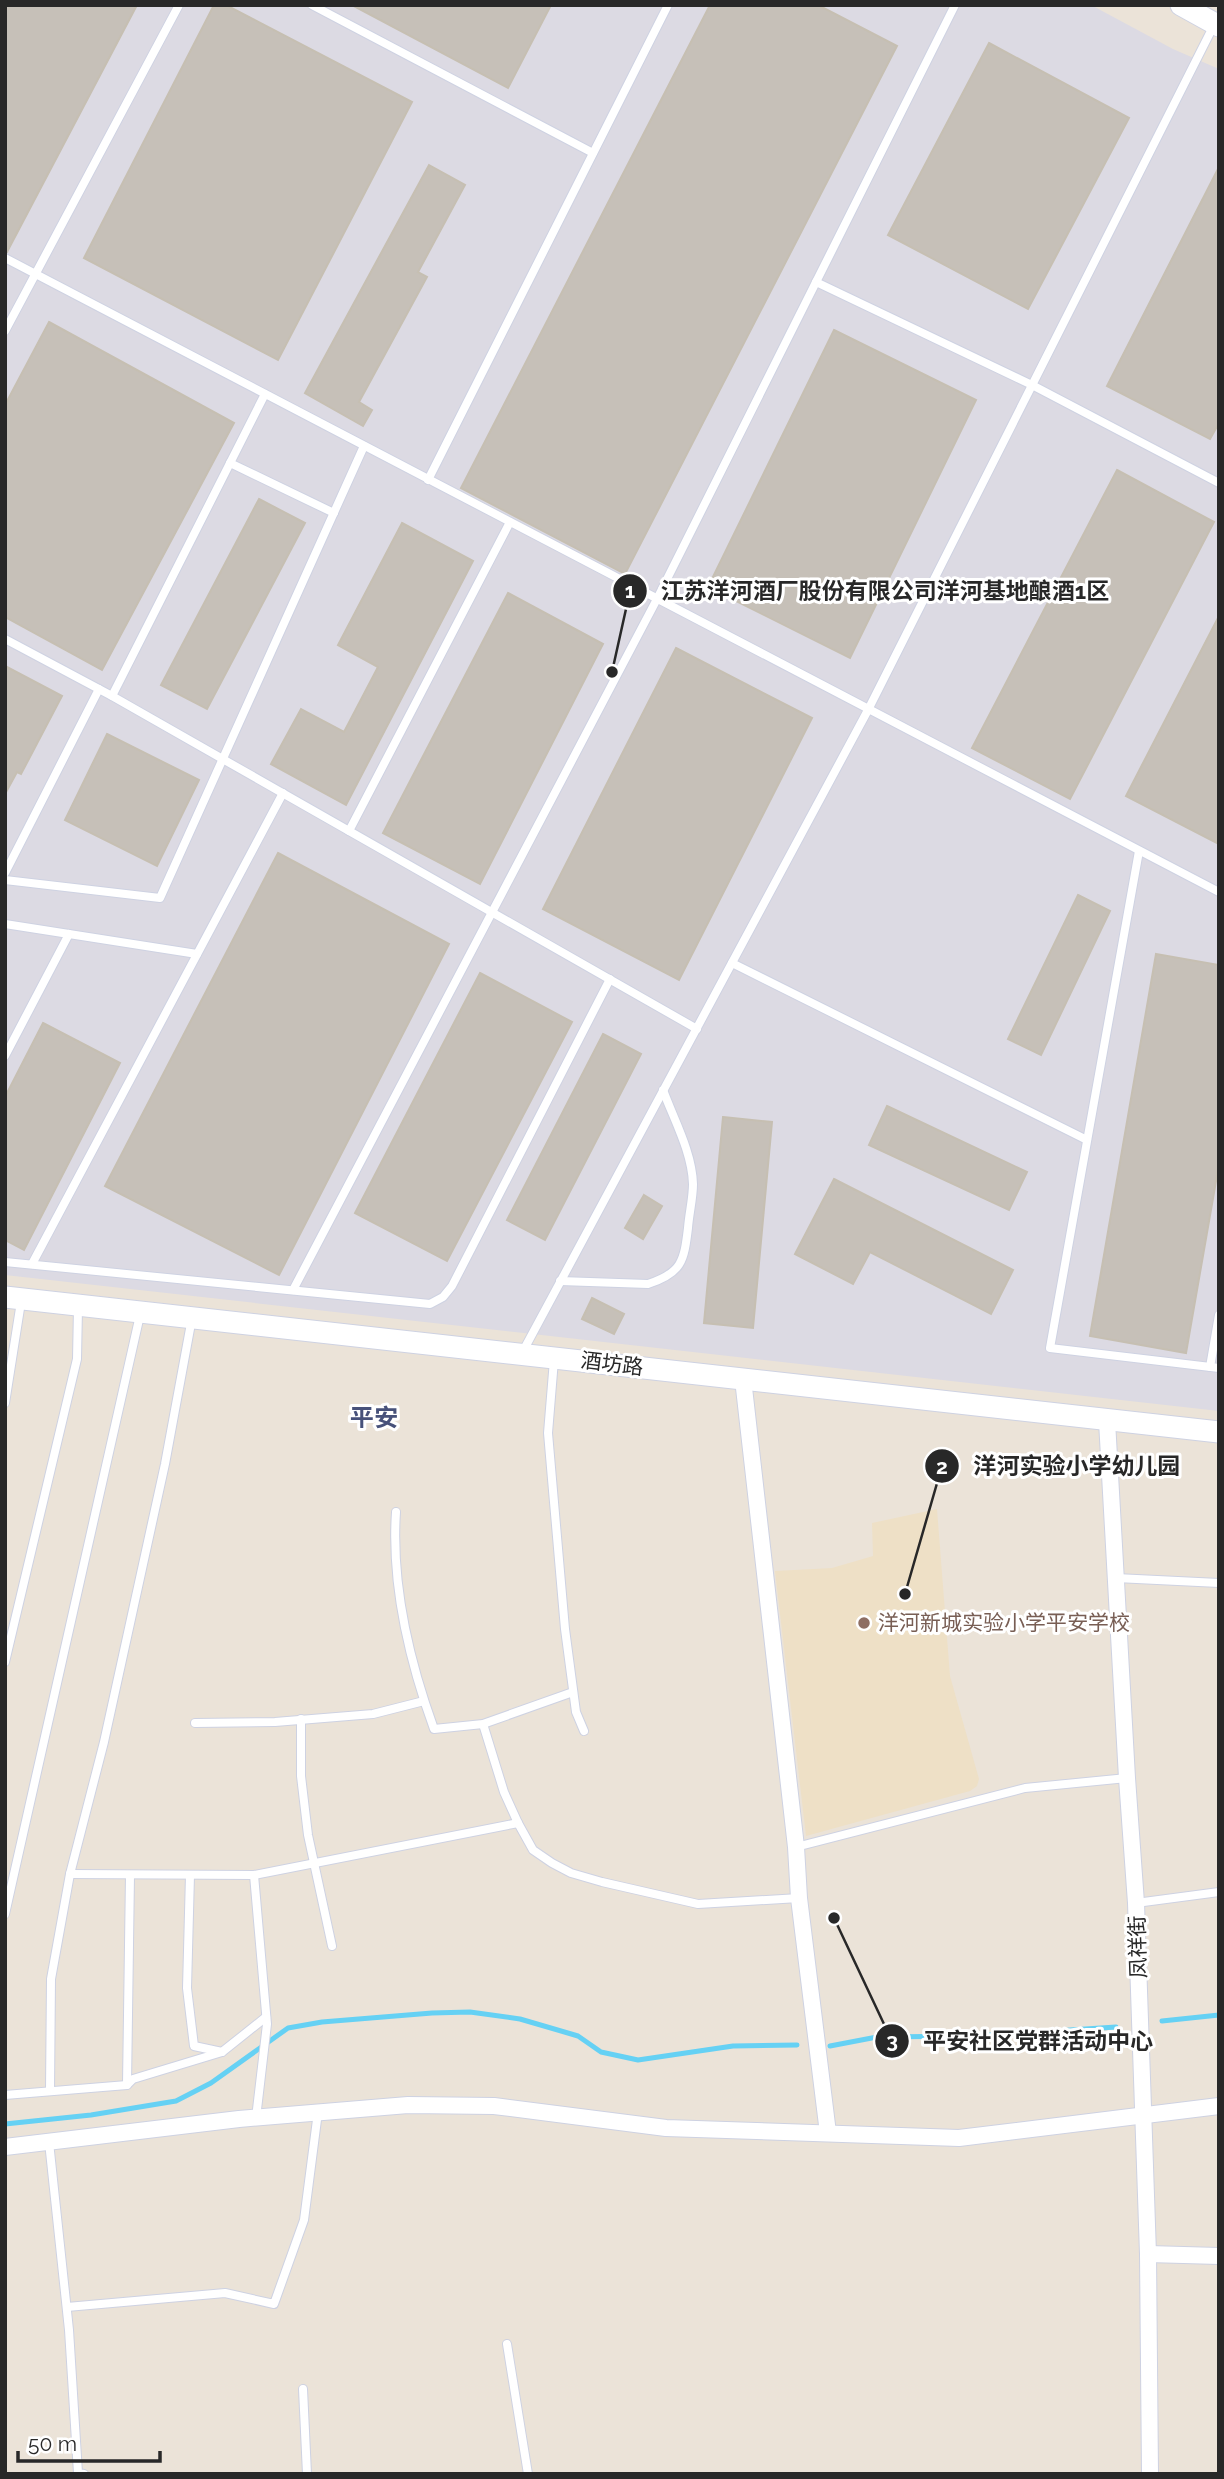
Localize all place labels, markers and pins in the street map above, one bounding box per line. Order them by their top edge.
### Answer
callout: 江苏洋河酒厂股份有限公司洋河基地酿酒1区 [612,569,1123,613]
callout: 洋河实验小学幼儿园 [924,1444,1194,1488]
place label: 洋河新城实验小学平安学校 [878,1610,1130,1635]
marker: 洋河新城实验小学平安学校 [856,1615,872,1631]
callout: 平安社区党群活动中心 [874,2019,1167,2063]

